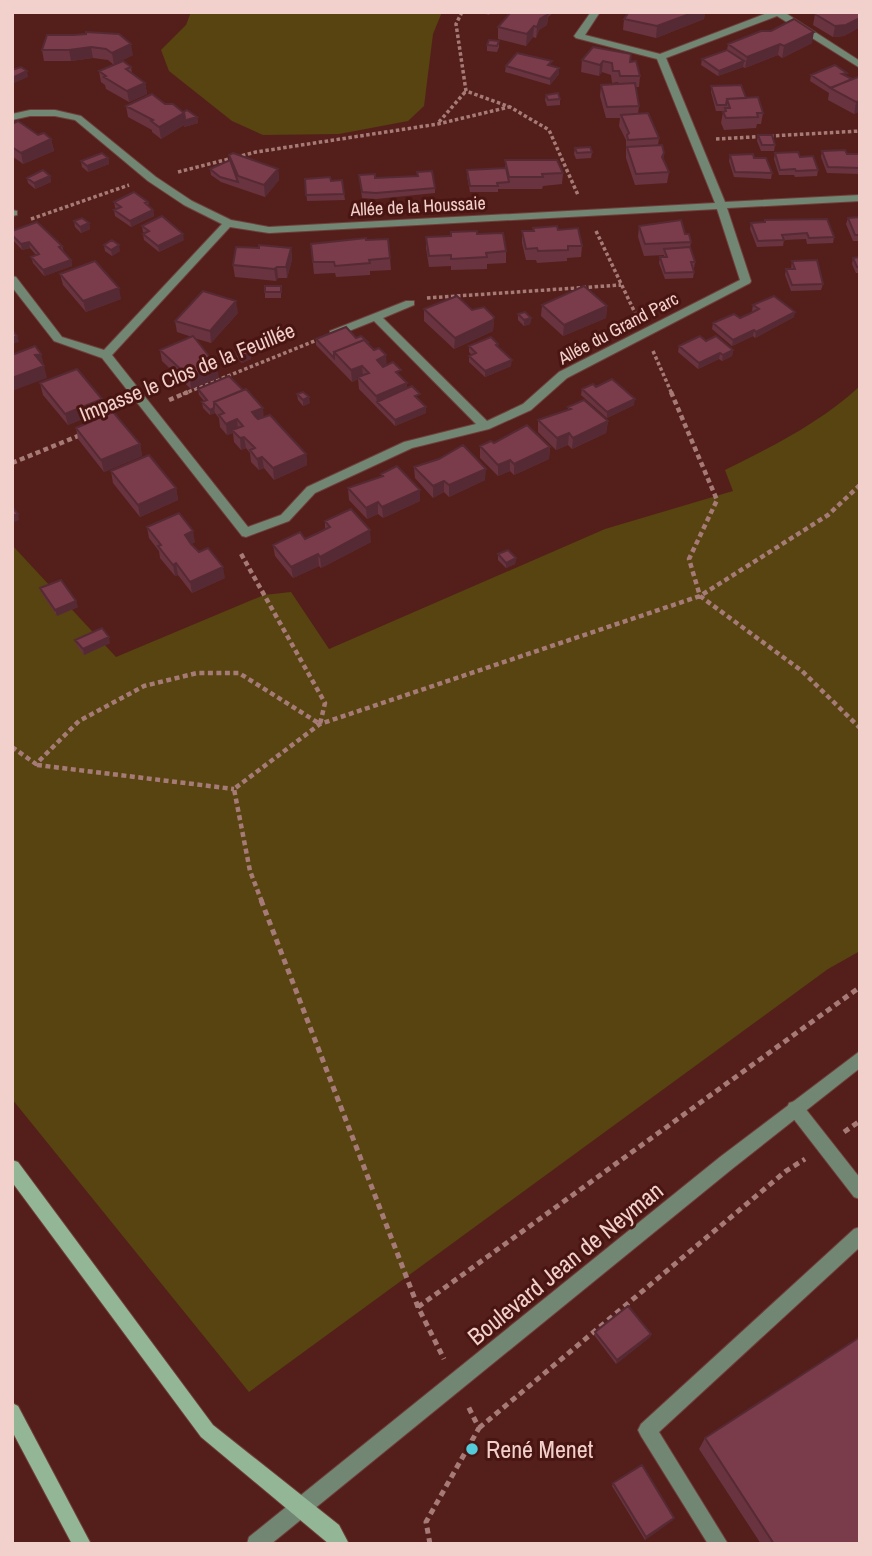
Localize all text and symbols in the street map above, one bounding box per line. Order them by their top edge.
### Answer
street label: Allée de la Houssaie [349,190,486,222]
street label: Allée du Grand Parc [553,286,683,371]
street label: Impasse le Clos de la Feuillée [75,316,299,428]
street label: Boulevard Jean de Neyman [461,1174,669,1352]
place label: René Menet [486,1433,594,1465]
marker: René Menet [464,1441,480,1457]

